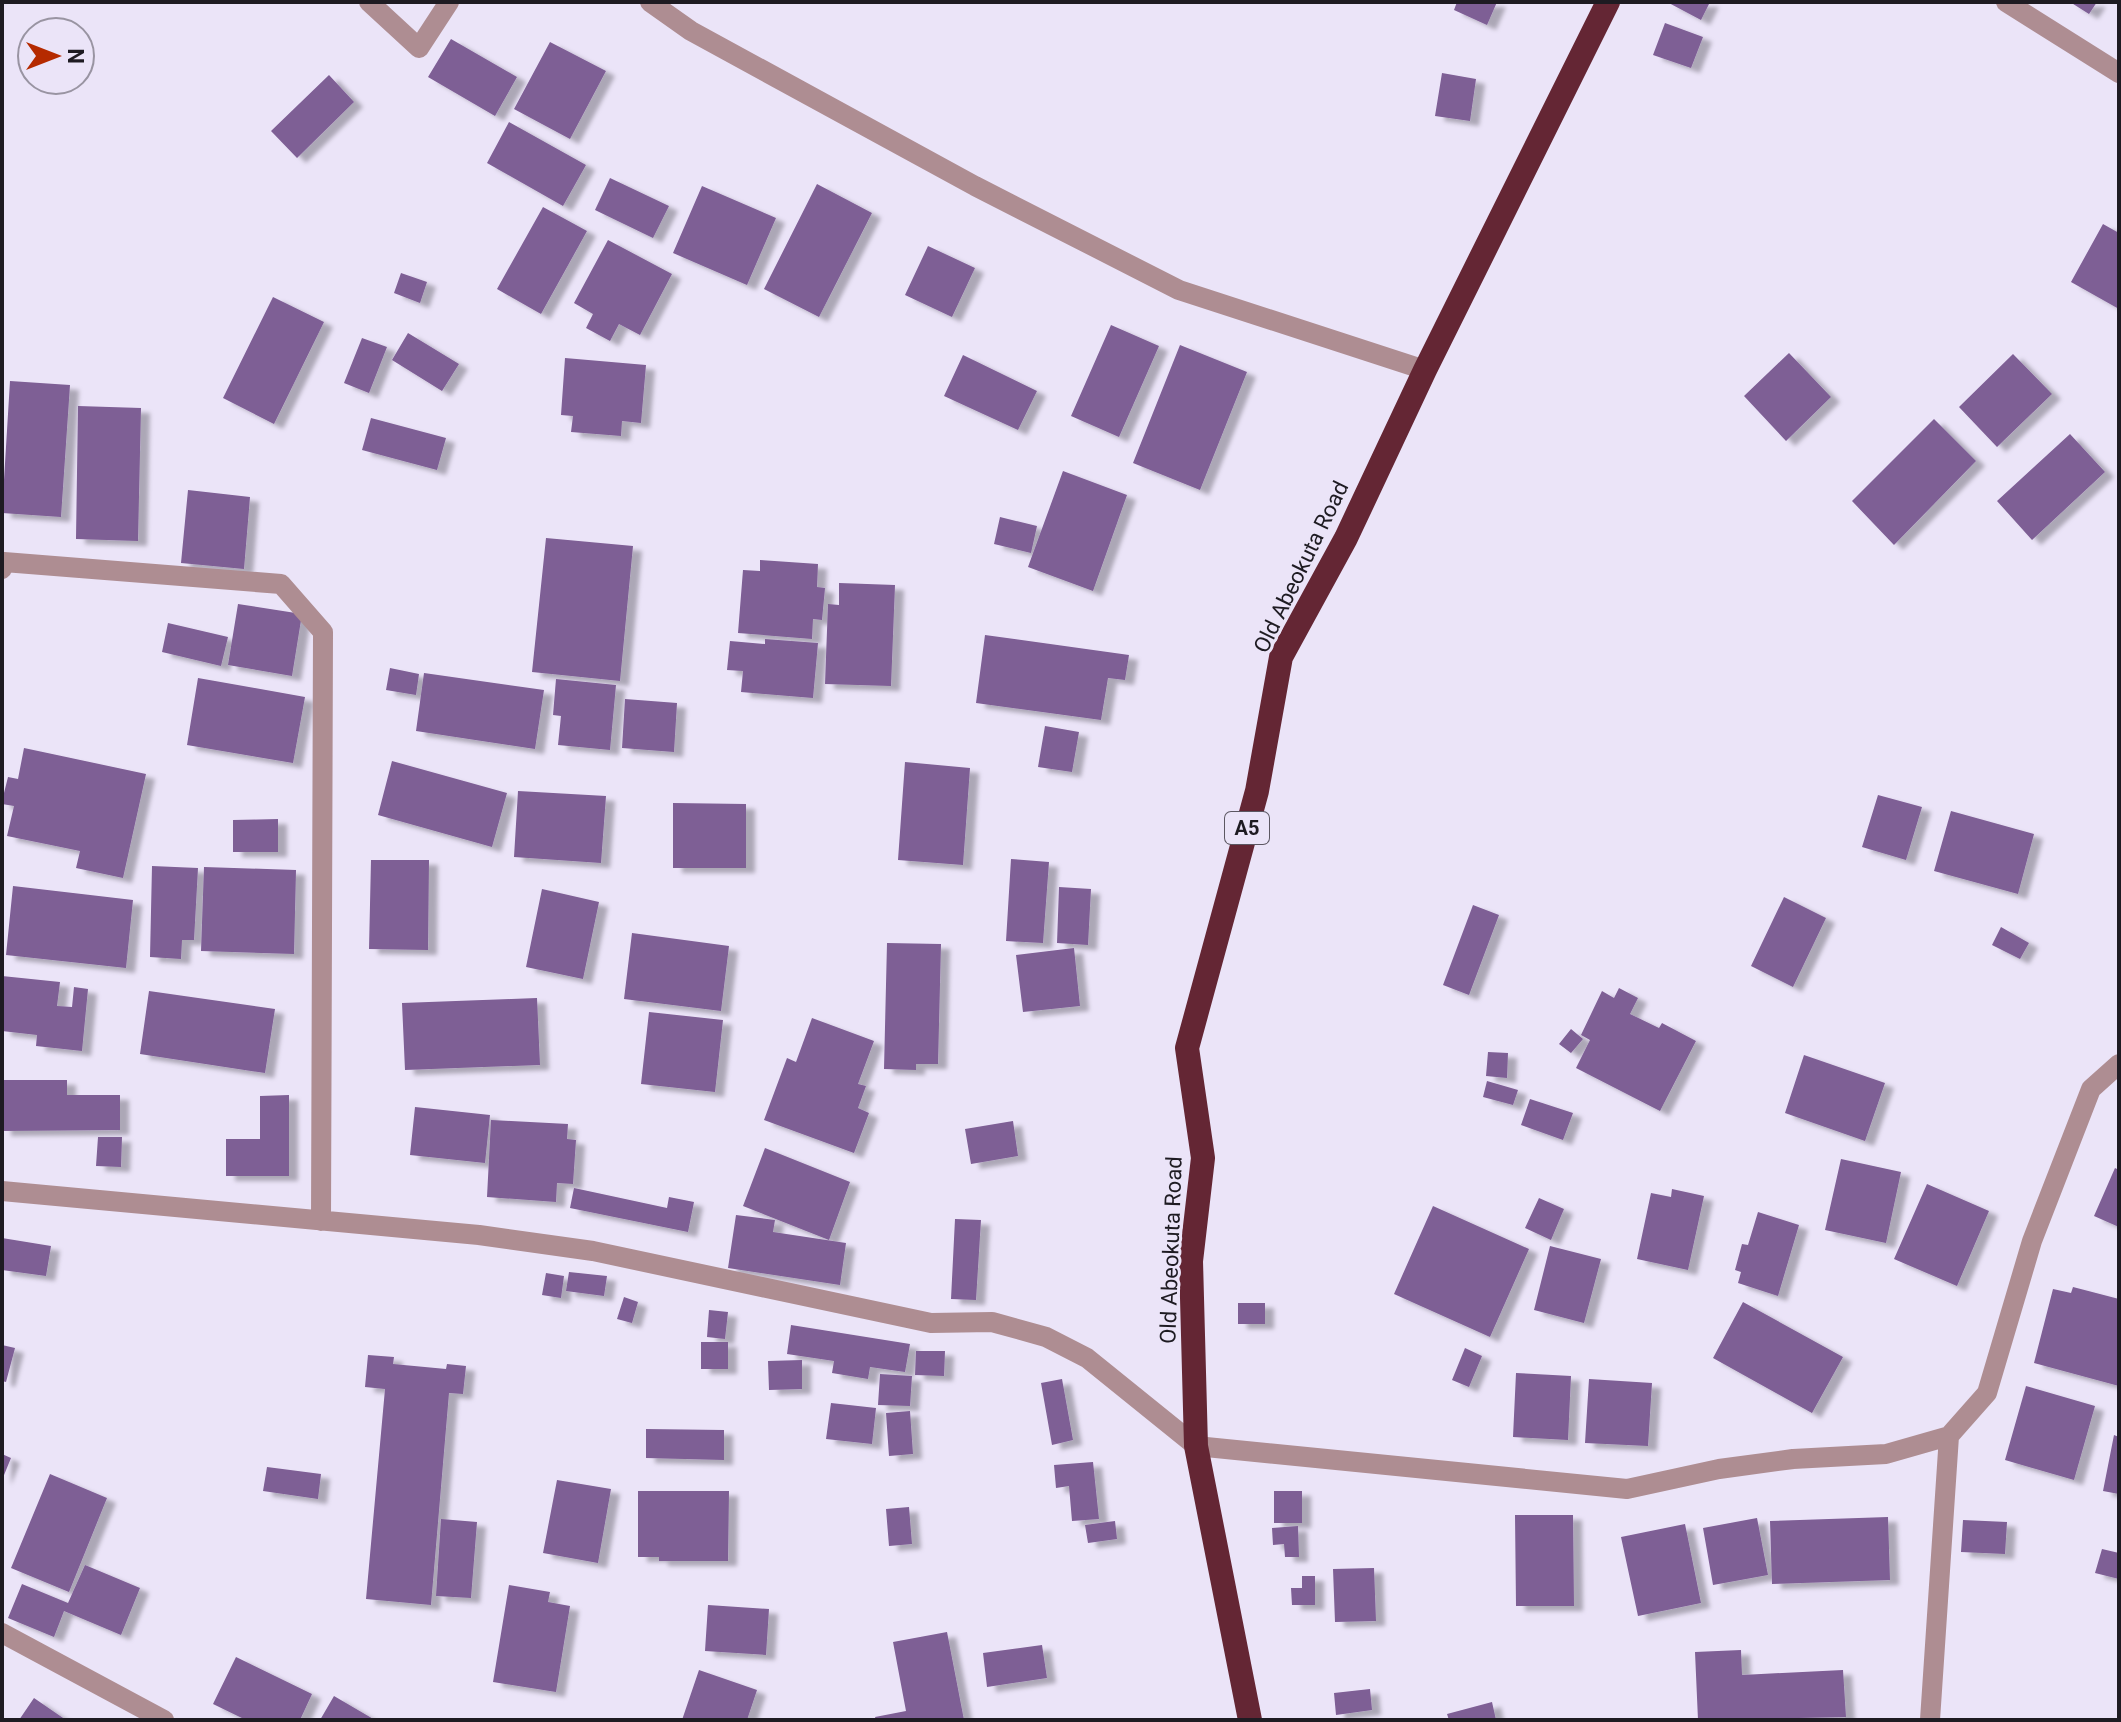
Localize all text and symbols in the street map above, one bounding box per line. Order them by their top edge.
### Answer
north arrow [16,16,96,96]
text: N [63,48,88,64]
street label: Old Abeokuta Road [1249,477,1353,657]
road number: A5 [1225,812,1269,844]
street label: Old Abeokuta Road [1155,1156,1187,1344]

